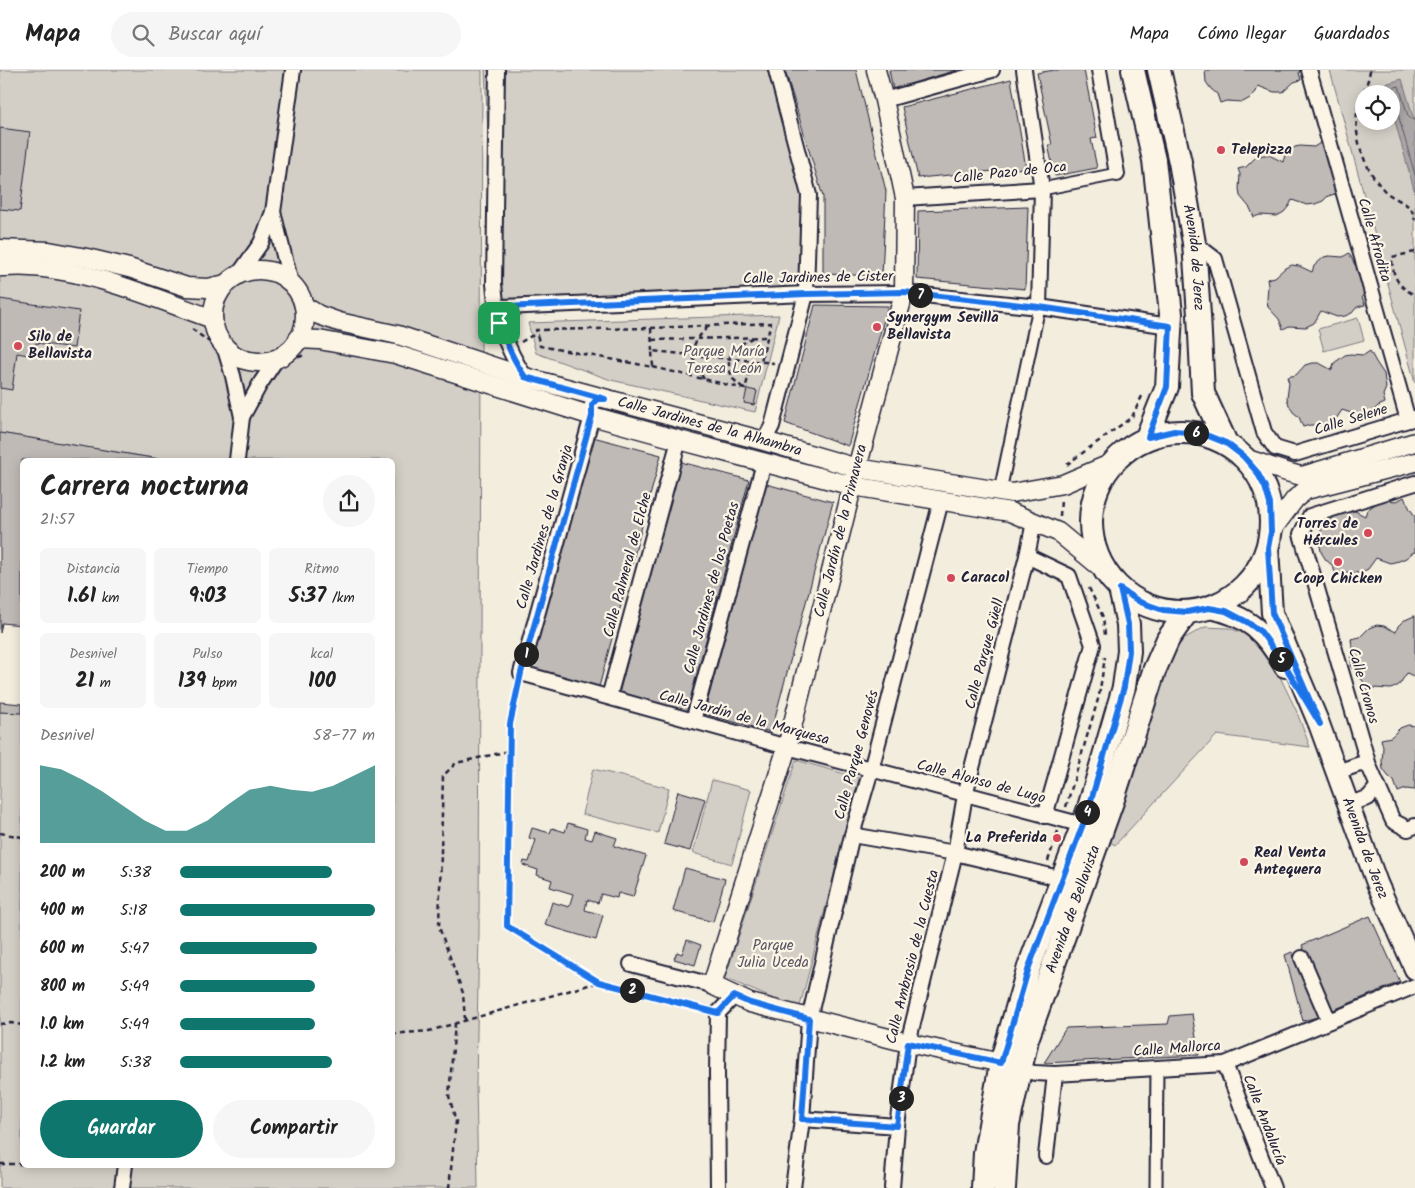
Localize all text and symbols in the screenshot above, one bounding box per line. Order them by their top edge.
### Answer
search box [111,12,461,57]
text: Mapa [25,15,81,54]
text: Buscar aquí [169,20,261,50]
text: Mapa [1130,20,1169,49]
text: Cómo llegar [1197,20,1286,49]
text: Guardados [1314,20,1390,49]
icon: search [129,21,157,49]
map controls [1355,85,1400,130]
button: locate [1355,85,1400,130]
place label: Telepizza [1231,138,1292,162]
marker: Telepizza [1215,144,1227,156]
street label: Calle Pazo de Oca [952,155,1068,191]
street label: Calle Afrodita [1351,195,1397,285]
street label: Avenida de Jerez [1176,203,1211,312]
street label: Calle Jardines de Cister [743,265,894,291]
pin: 7 [908,282,932,308]
text: 7 [917,284,924,306]
pin [478,302,520,344]
place label: Synergym Sevilla Bellavista [887,306,999,347]
icon: arrive [485,309,513,337]
marker: Synergym Sevilla Bellavista [871,321,883,333]
place label: Silo de Bellavista [28,325,92,366]
marker: Silo de Bellavista [12,340,24,352]
park label: Parque María Teresa León [683,340,765,381]
street label: Calle Jardines de la Alhambra [615,390,805,463]
street label: Calle Selene [1311,397,1391,443]
pin: 6 [1184,420,1208,446]
text: 6 [1193,422,1200,444]
street label: Calle Jardines de la Granja [510,442,580,612]
street label: Calle Jardín de la Primavera [808,442,874,620]
text: Carrera nocturna [40,465,249,510]
button: share [323,475,375,527]
street label: Calle Palmeral de Elche [597,489,659,640]
street label: Calle Jardines de los Poetas [677,499,747,677]
text: 21:57 [40,507,74,532]
place label: Torres de Hércules [1297,512,1359,553]
marker: Torres de Hércules [1362,527,1374,539]
marker: Coop Chicken [1332,556,1344,568]
text: Distancia [66,558,120,580]
text: Tiempo [187,558,228,580]
text: Ritmo [305,558,339,580]
place label: Caracol [961,566,1009,590]
place label: Coop Chicken [1294,567,1382,591]
marker: Caracol [945,572,957,584]
text: 1.61 [67,580,96,613]
text: 9:03 [188,580,227,613]
text: 5:37 [289,580,326,613]
text: km [96,587,119,609]
text: /km [326,587,355,609]
street label: Calle Parque Güell [959,596,1011,712]
pin: 1 [514,642,538,666]
text: Desnivel [69,643,117,665]
text: Pulso [192,643,223,665]
text: kcal [310,643,333,665]
text: 1 [524,643,529,665]
street label: Calle Cronos [1341,645,1385,727]
pin: 5 [1268,646,1294,672]
text: 5 [1278,648,1285,670]
text: 21 [75,665,94,698]
text: 139 [178,665,206,698]
text: 100 [308,665,336,698]
text: m [94,672,111,694]
text: bpm [206,672,237,694]
street label: Calle Jardín de la Marquesa [656,684,832,752]
street label: Calle Parque Genovés [828,687,886,823]
text: Desnivel [40,723,95,748]
text: 58–77 m [313,723,375,748]
street label: Calle Alonso de Lugo [914,753,1048,811]
street label: Avenida de Jerez [1335,794,1395,903]
pin: 4 [1074,800,1100,824]
text: 4 [1084,801,1091,823]
place label: La Preferida [965,826,1047,850]
marker: La Preferida [1051,832,1063,844]
place label: Real Venta Antequera [1254,841,1326,882]
street label: Avenida de Bellavista [1039,842,1107,977]
marker: Real Venta Antequera [1238,856,1250,868]
text: 200 m [40,860,85,885]
text: 5:38 [120,860,151,885]
street label: Calle Ambrosio de la Cuesta [880,867,946,1047]
text: 400 m [40,898,84,923]
text: 5:18 [120,898,147,923]
park label: Parque Julia Uceda [737,934,809,975]
text: 600 m [40,936,84,961]
text: 5:47 [120,936,149,961]
text: 800 m [40,974,85,999]
text: 5:49 [120,974,149,999]
pin: 2 [620,978,644,1002]
text: 2 [628,979,637,1001]
text: 1.0 km [40,1012,84,1037]
text: 5:49 [120,1012,149,1037]
street label: Calle Mallorca [1132,1034,1222,1064]
text: 1.2 km [40,1050,85,1075]
text: 5:38 [120,1050,151,1075]
street label: Calle Andalucía [1236,1071,1292,1169]
pin: 3 [888,1086,914,1110]
text: 3 [898,1087,905,1109]
button: Guardar [40,1100,203,1158]
button: Compartir [213,1100,375,1158]

